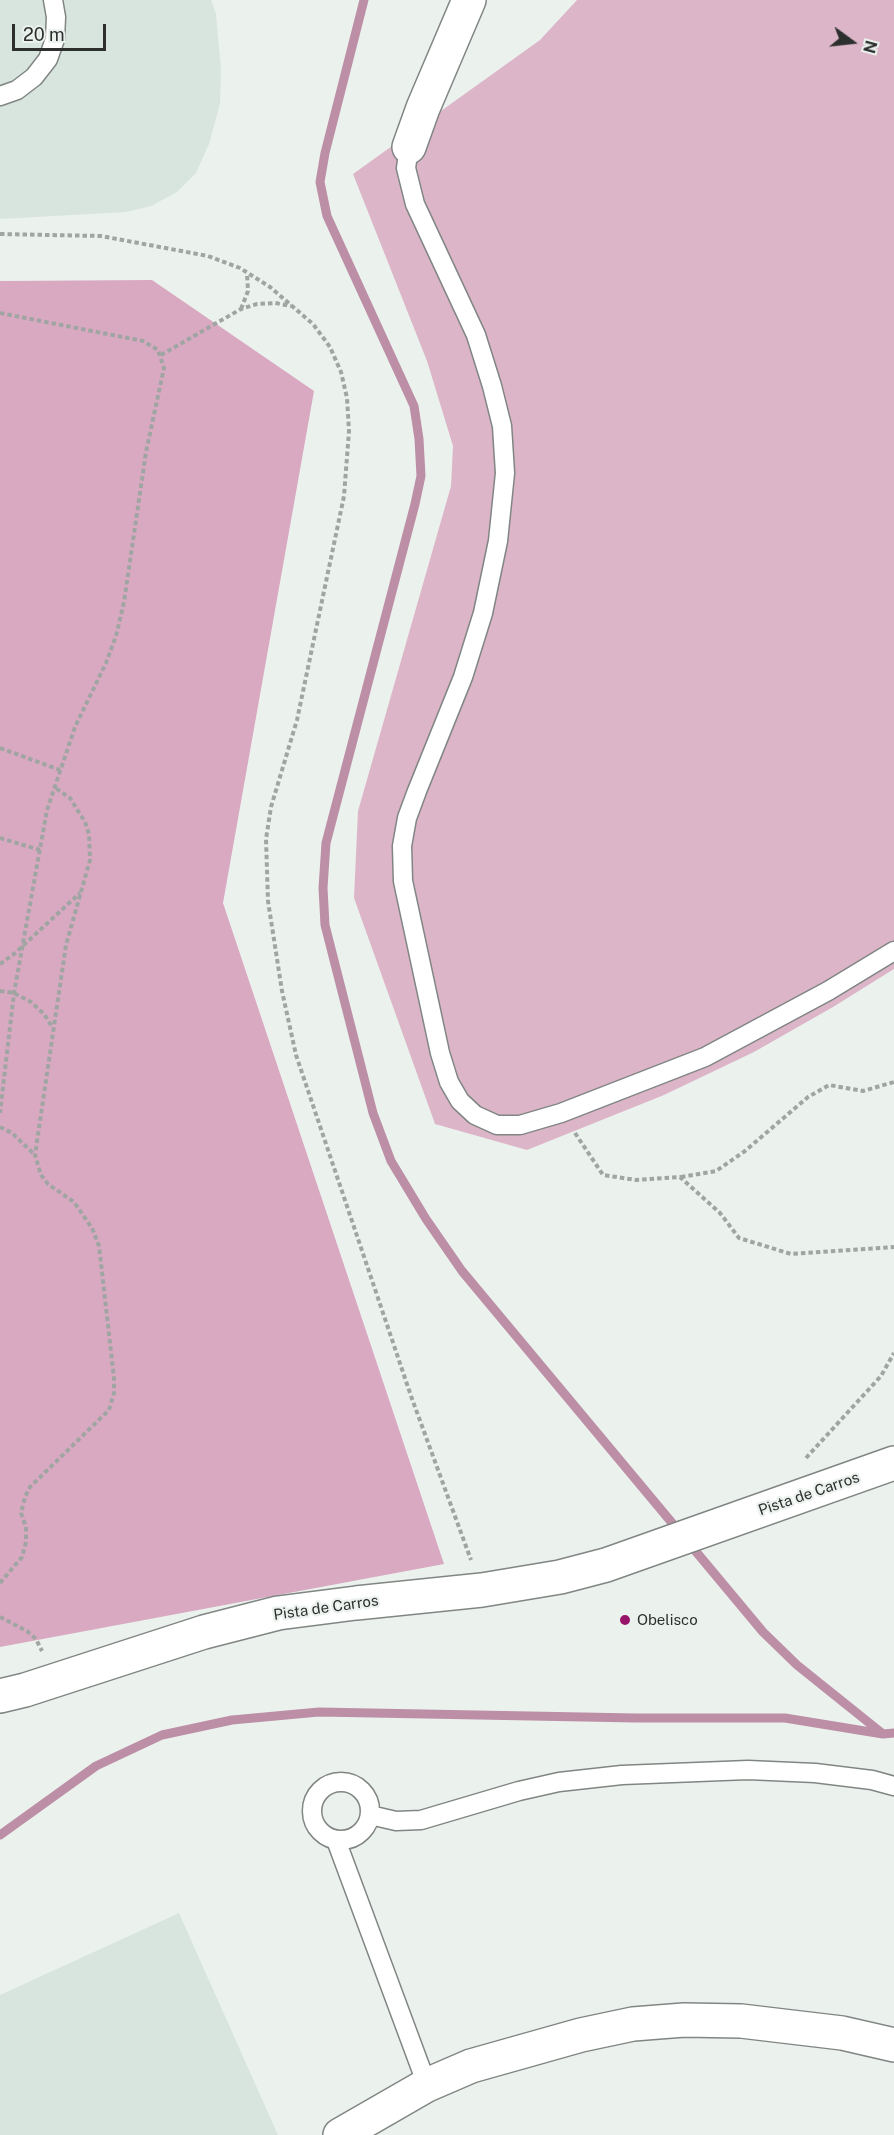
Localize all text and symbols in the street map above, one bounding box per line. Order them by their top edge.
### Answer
scale bar [15,12,110,50]
north arrow [822,12,882,72]
text: 20 m [23,24,65,45]
text: N [859,38,881,55]
street label: Pista de Carros [756,1468,862,1520]
street label: Pista de Carros [272,1592,380,1624]
place label: Obelisco [637,1611,698,1629]
marker: Obelisco [618,1613,632,1627]

